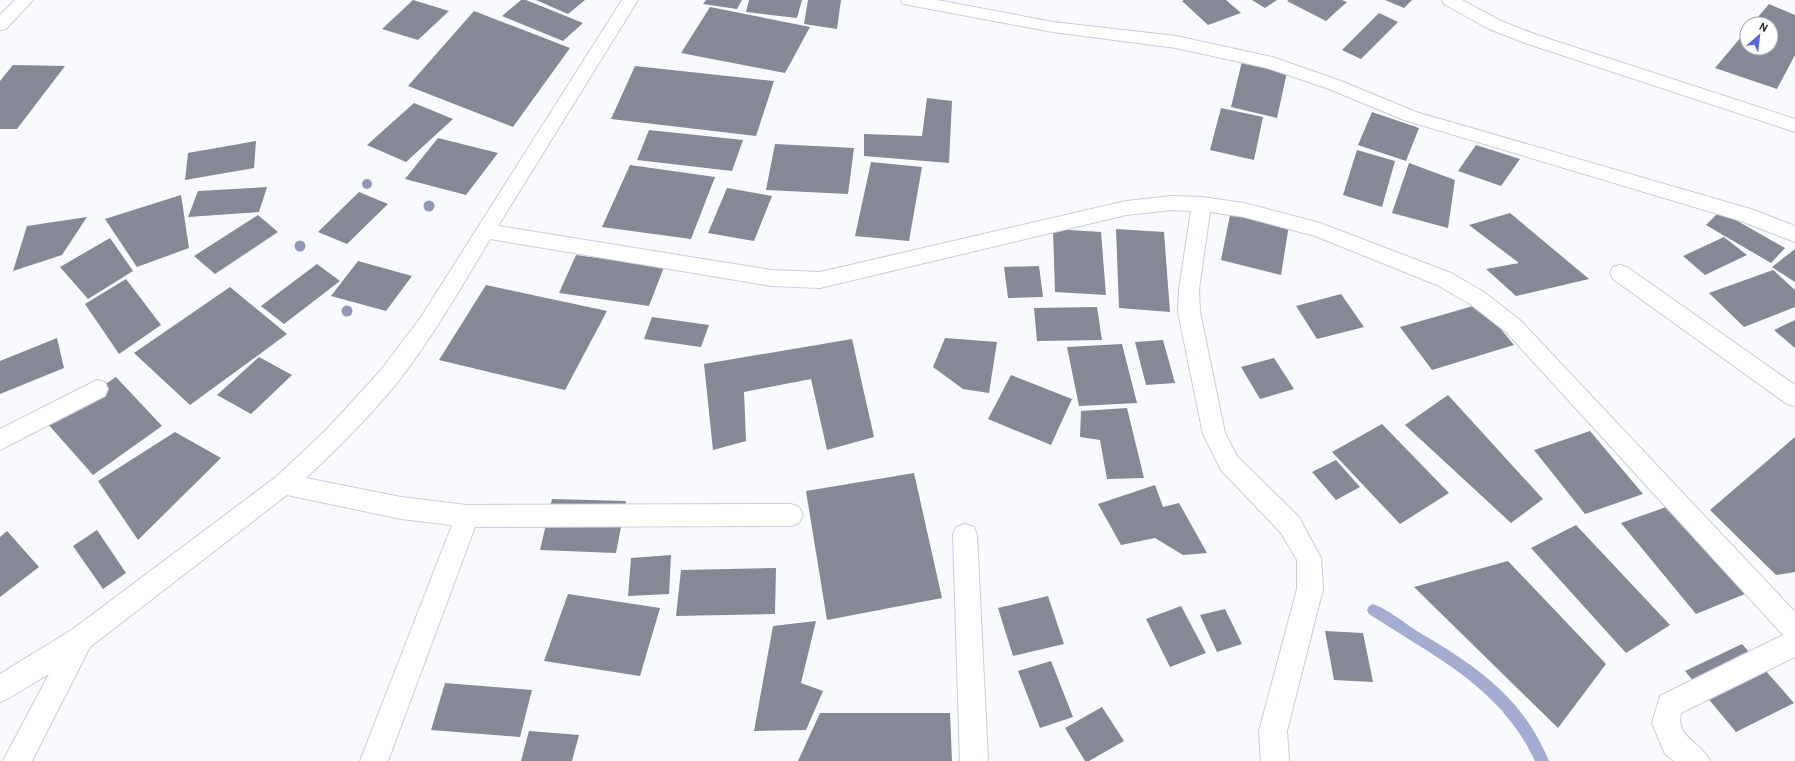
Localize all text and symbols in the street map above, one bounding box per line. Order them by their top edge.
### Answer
north arrow [1739,16,1779,56]
text: N [1756,20,1770,36]

